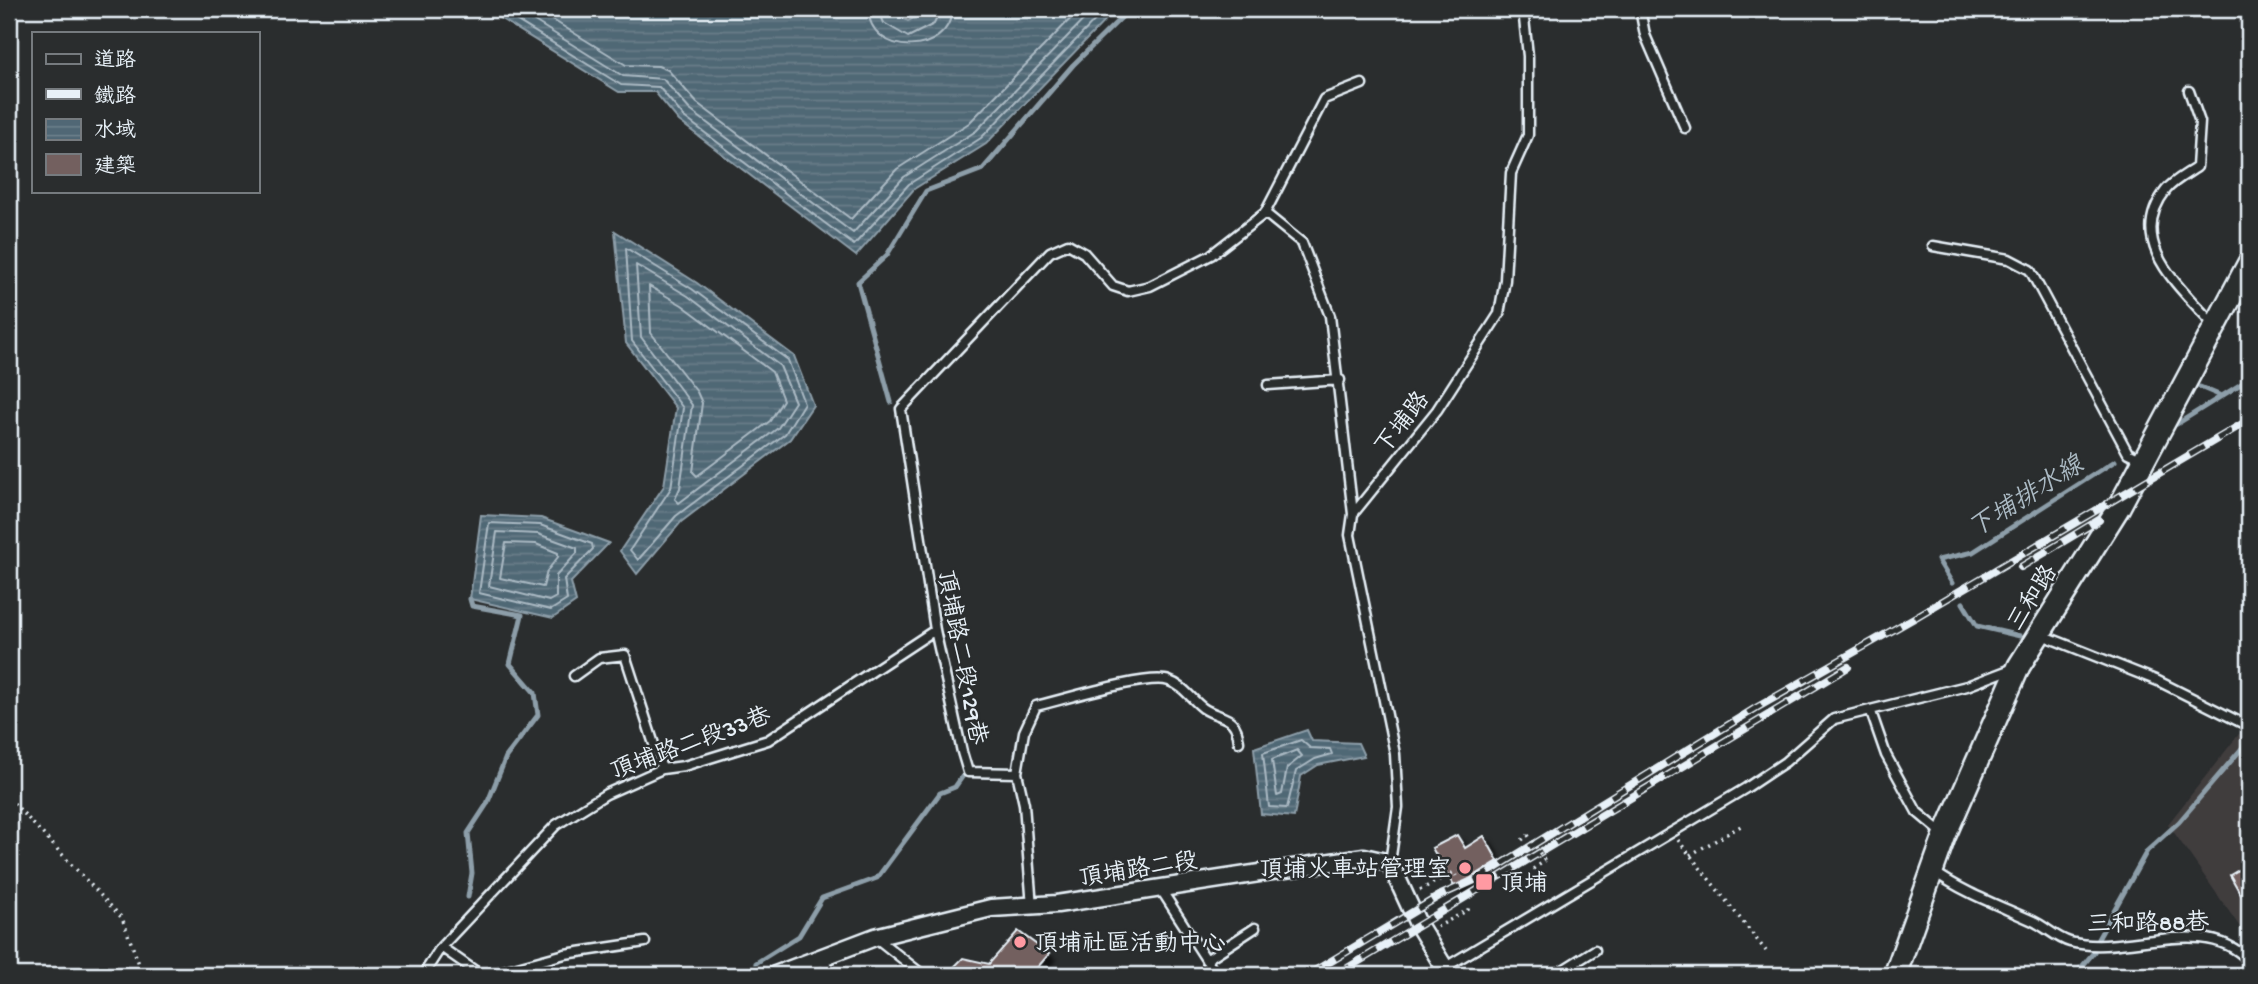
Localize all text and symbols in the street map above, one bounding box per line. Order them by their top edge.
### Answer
legend [32,32,259,192]
text: 道路 [94,48,136,75]
text: 鐵路 [94,84,136,111]
text: 水域 [94,118,136,145]
text: 建築 [94,154,136,181]
street label: 下埔路 [1369,386,1437,461]
water label: 下埔排水線 [1963,448,2092,546]
street label: 三和路 [2001,560,2065,637]
street label: 頂埔路二段129巷 [928,567,993,748]
street label: 頂埔路二段33巷 [606,701,776,788]
street label: 頂埔路二段 [1077,846,1200,895]
place label: 頂埔火車站管理室 [1259,856,1451,886]
marker: 頂埔火車站管理室 [1457,860,1473,876]
place label: 頂埔 [1500,870,1548,900]
marker: 頂埔 [1474,872,1494,892]
street label: 三和路88巷 [2087,908,2209,941]
place label: 頂埔社區活動中心 [1034,930,1226,960]
marker: 頂埔社區活動中心 [1012,934,1028,950]

